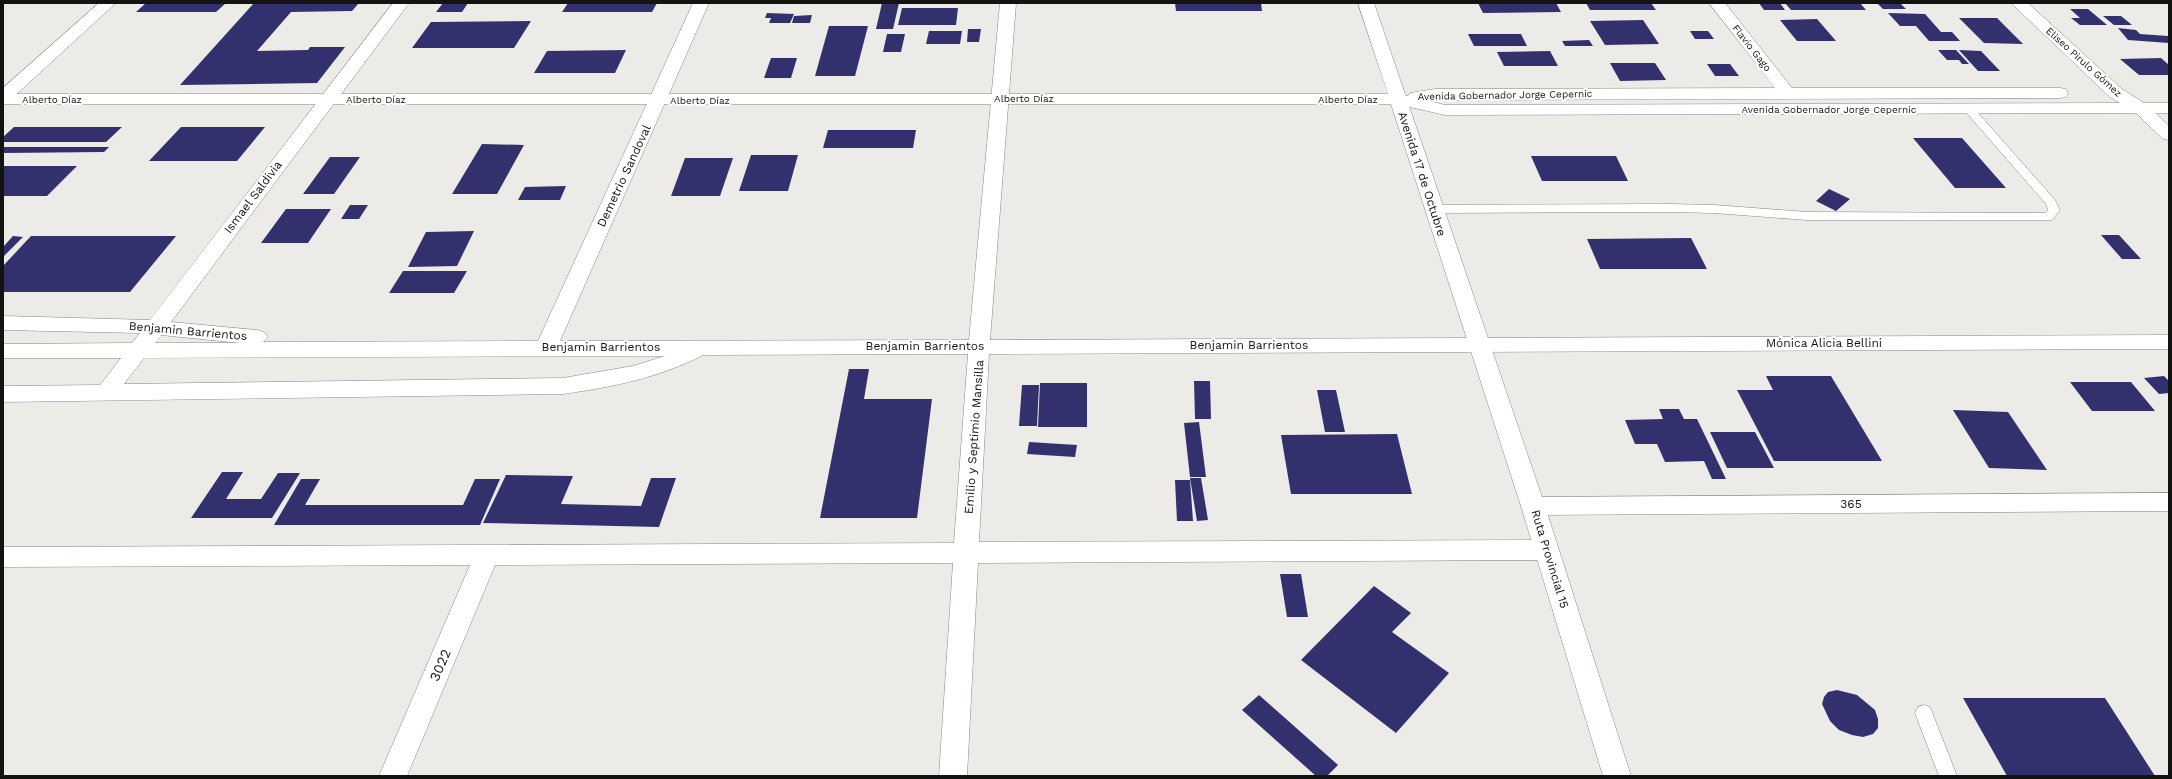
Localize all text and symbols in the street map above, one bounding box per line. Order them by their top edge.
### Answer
street label: Flavio Gago [1730,22,1774,74]
street label: Eliseo Pirulo Gómez [2044,25,2124,99]
street label: Avenida Gobernador Jorge Cepernic [1418,88,1593,102]
street label: Alberto Díaz [994,93,1054,104]
street label: Alberto Díaz [22,94,82,105]
street label: Alberto Díaz [346,94,406,105]
street label: Alberto Díaz [1318,94,1378,105]
street label: Alberto Díaz [670,95,730,106]
street label: Avenida Gobernador Jorge Cepernic [1742,104,1917,115]
street label: Avenida 17 de Octubre [1395,110,1449,238]
street label: Demetrio Sandoval [594,122,654,229]
street label: Ismael Saldivia [221,158,285,236]
street label: Benjamin Barrientos [128,319,248,343]
street label: Mónica Alicia Bellini [1766,336,1882,350]
street label: Benjamin Barrientos [1190,338,1308,352]
street label: Benjamin Barrientos [866,339,984,353]
street label: Benjamin Barrientos [542,340,660,354]
street label: Emilio y Septimio Mansilla [962,359,986,514]
street label: 365 [1840,497,1862,511]
street label: Ruta Provincial 15 [1528,508,1572,610]
street label: 3022 [426,647,454,683]

